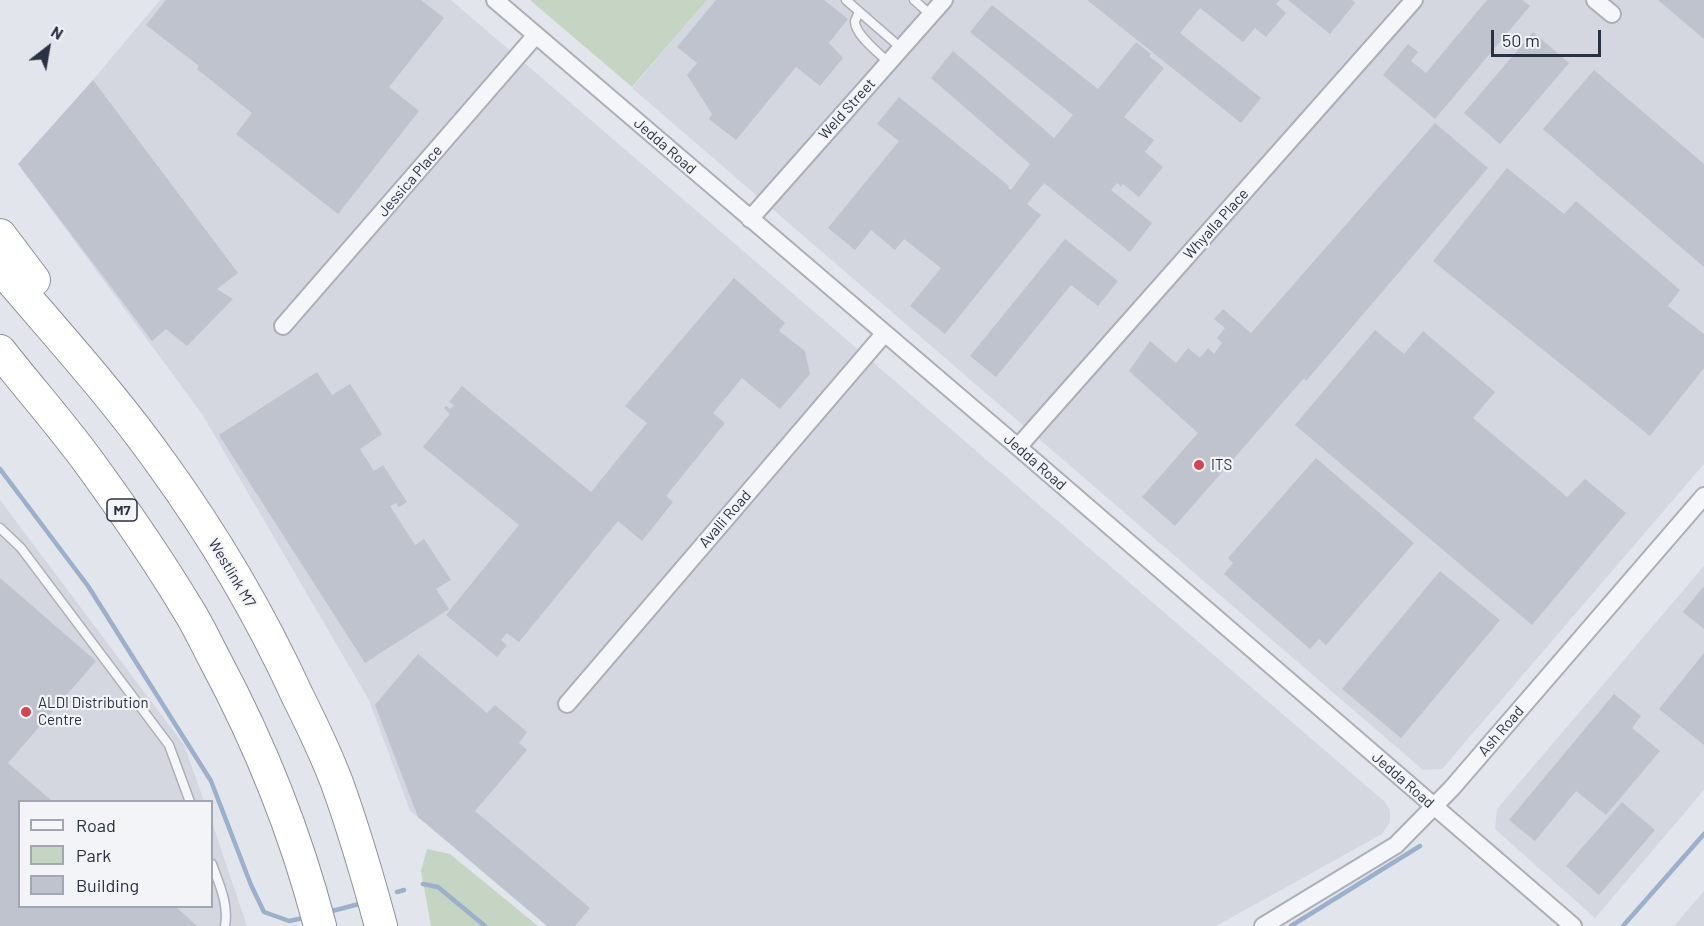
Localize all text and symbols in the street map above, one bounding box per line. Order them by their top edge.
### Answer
north arrow [18,18,78,78]
scale bar [1494,18,1604,56]
text: N [48,21,67,43]
text: 50 m [1502,29,1540,51]
street label: Weld Street [815,75,879,143]
street label: Jedda Road [630,114,700,178]
street label: Jessica Place [374,142,446,220]
street label: Whyalla Place [1180,185,1252,263]
street label: Jedda Road [1000,430,1070,494]
place label: ITS [1211,456,1232,474]
marker: ITS [1192,458,1206,472]
street label: Avalli Road [695,487,755,551]
road number: M7 [107,499,137,521]
street label: Westlink M7 [205,536,259,610]
place label: ALDI Distribution Centre [38,694,149,729]
street label: Ash Road [1474,702,1528,760]
marker: ALDI Distribution Centre [19,705,33,719]
street label: Jedda Road [1368,748,1438,812]
legend [18,800,213,908]
text: Road [76,814,116,836]
text: Park [76,844,111,866]
text: Building [76,874,139,896]

